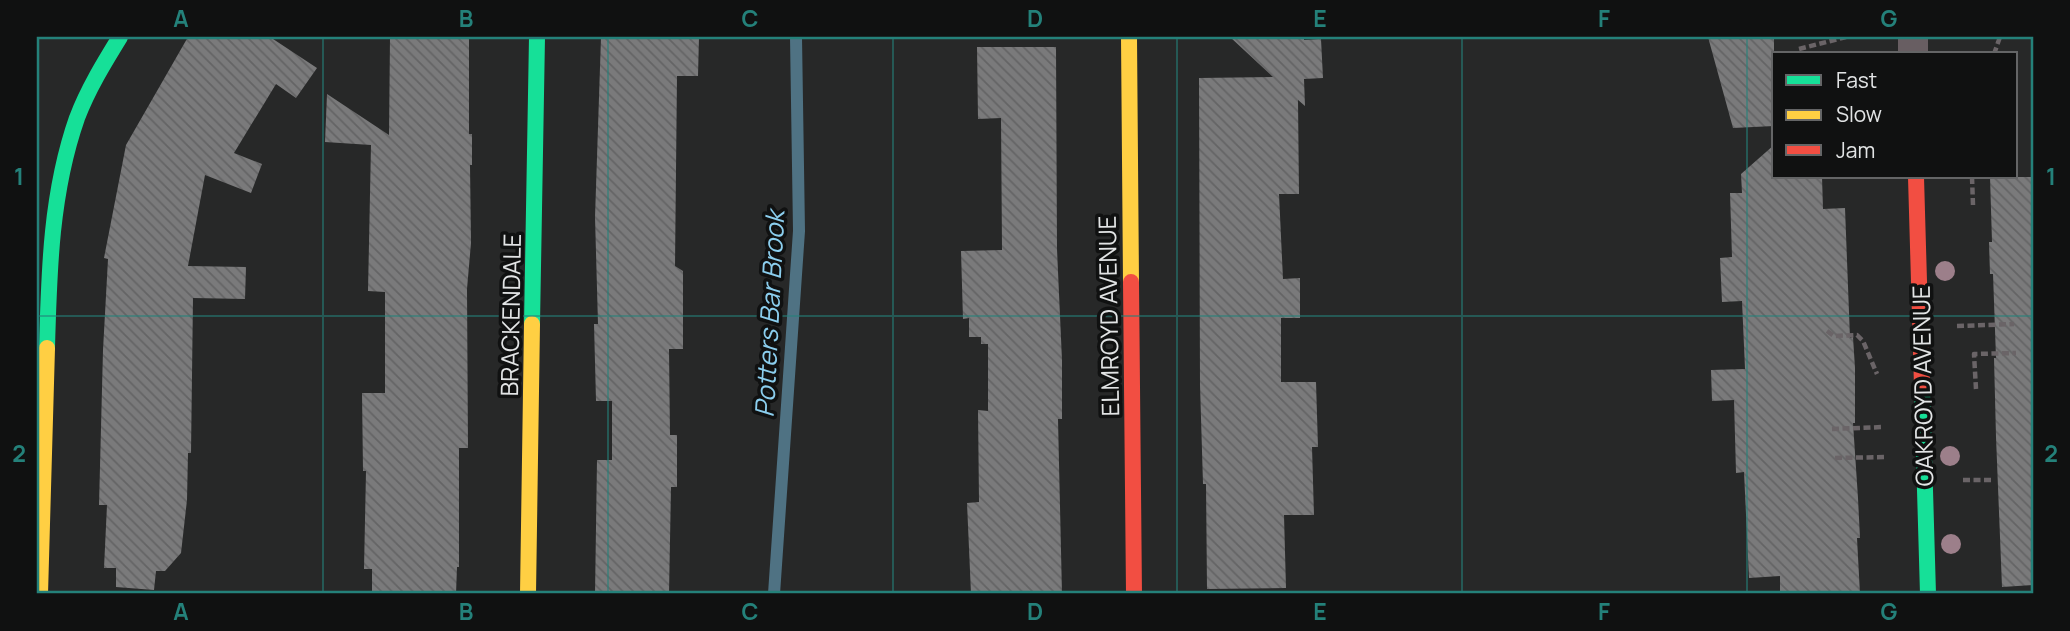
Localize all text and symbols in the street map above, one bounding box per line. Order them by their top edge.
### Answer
text: A [173,2,189,34]
text: B [459,2,473,34]
text: C [742,2,759,34]
text: D [1027,2,1043,34]
text: E [1313,2,1327,34]
text: F [1598,2,1610,34]
text: G [1881,2,1898,34]
legend [1772,52,2018,178]
text: Fast [1836,66,1877,94]
text: Slow [1836,100,1882,128]
text: Jam [1836,136,1875,164]
text: 1 [14,160,24,192]
text: 1 [2046,160,2056,192]
water label: Potters Bar Brook [746,206,793,418]
street label: ELMROYD AVENUE [1090,215,1126,417]
street label: BRACKENDALE [492,233,528,397]
street label: OAKROYD AVENUE [1904,285,1940,487]
text: 2 [12,437,26,469]
text: 2 [2044,437,2058,469]
text: A [173,595,189,627]
text: B [459,595,473,627]
text: C [742,595,759,627]
text: D [1027,595,1043,627]
text: E [1313,595,1327,627]
text: F [1598,595,1610,627]
text: G [1881,595,1898,627]

